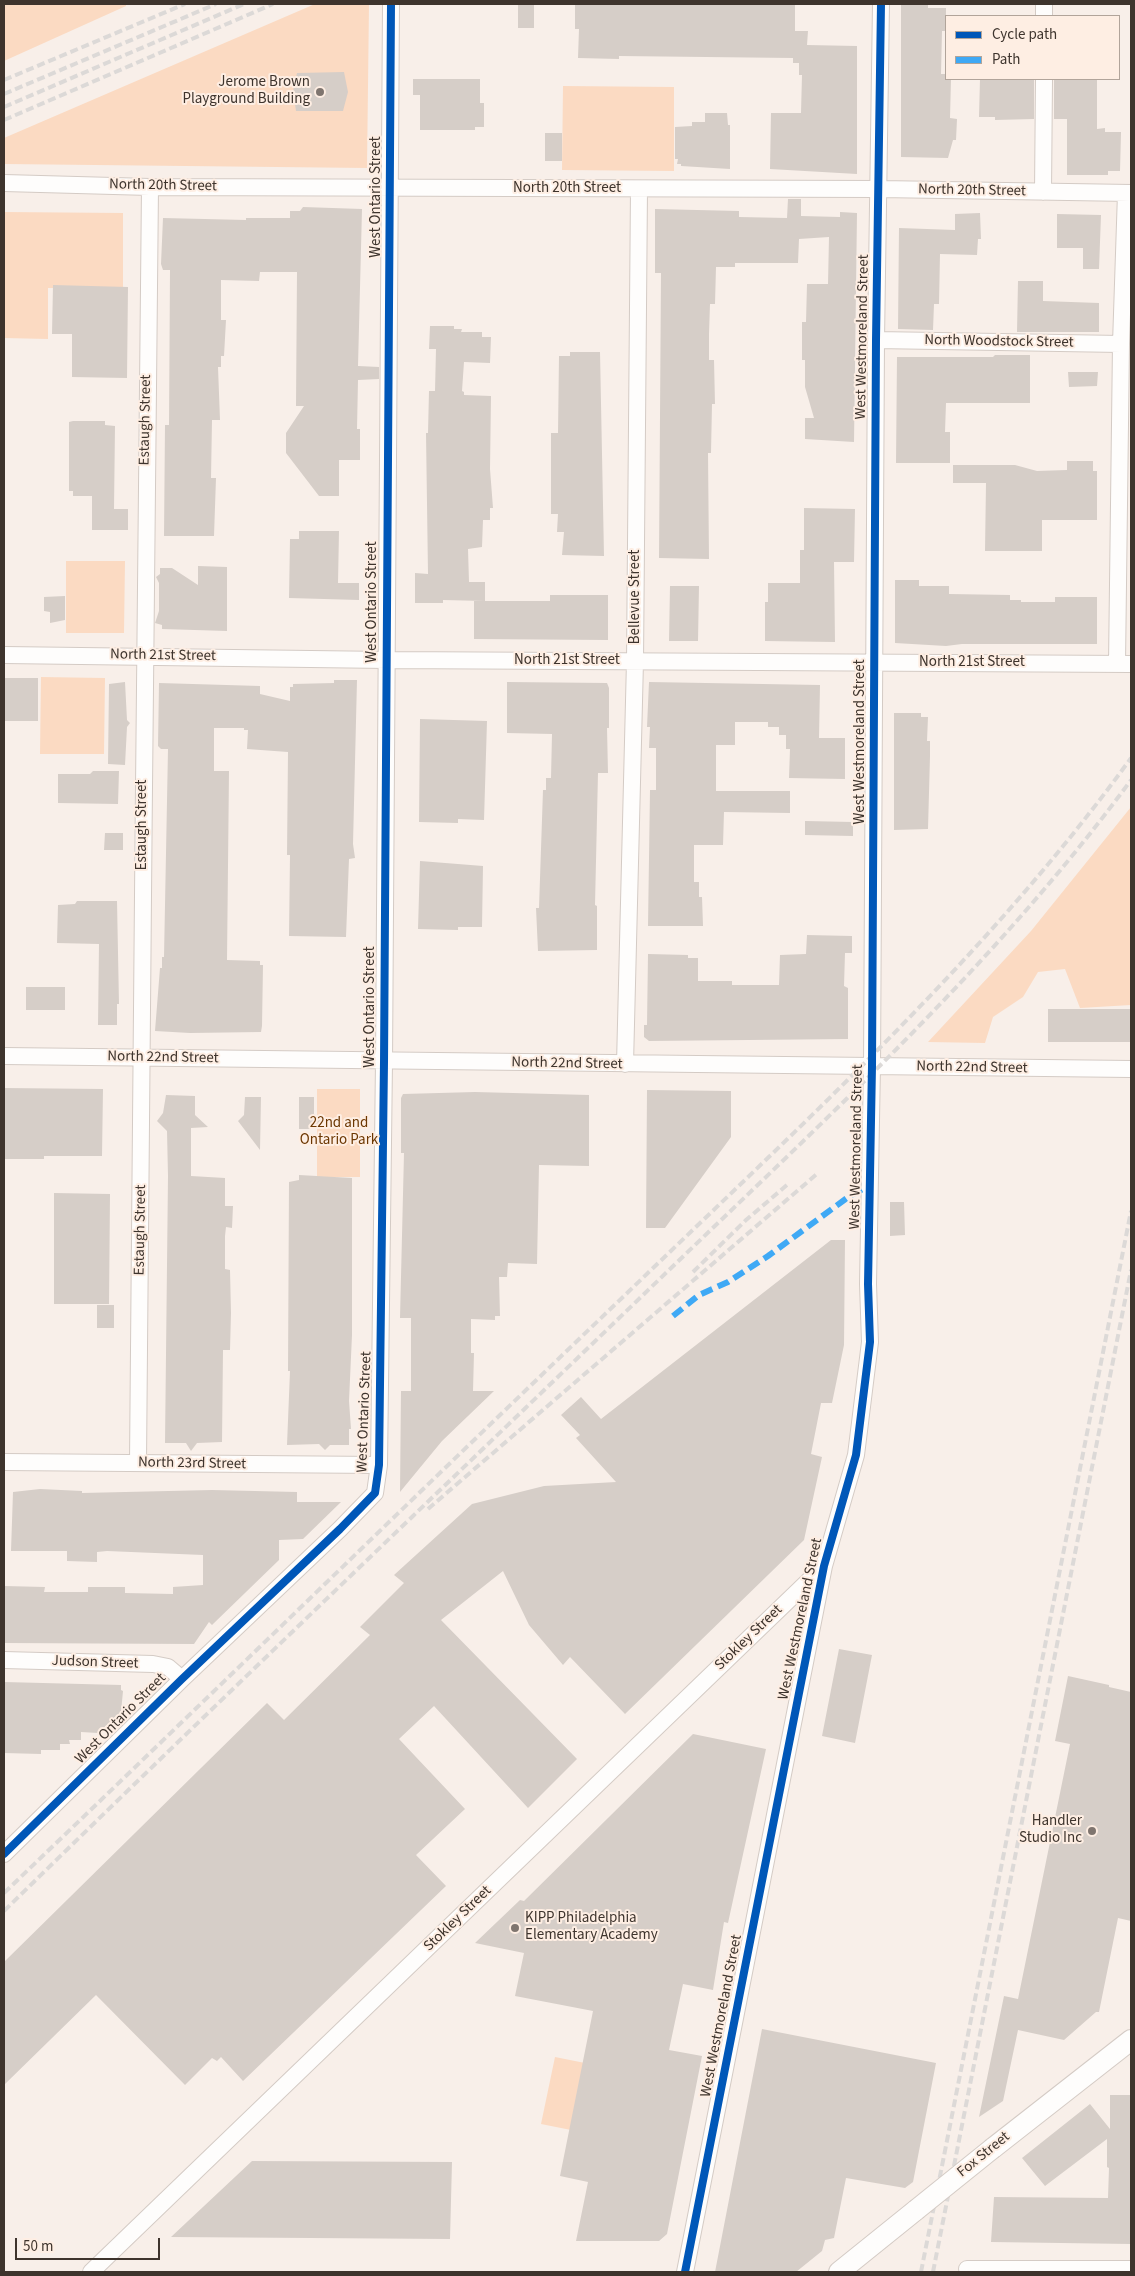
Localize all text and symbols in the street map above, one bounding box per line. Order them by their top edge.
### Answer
legend [945,15,1120,80]
text: Cycle path [992,24,1057,45]
text: Path [992,49,1020,70]
place label: Jerome Brown Playground Building [182,74,310,109]
marker: Jerome Brown Playground Building [314,86,326,98]
street label: West Ontario Street [368,136,386,258]
street label: North 20th Street [109,176,217,196]
street label: North 20th Street [513,180,621,198]
street label: North 20th Street [918,181,1026,201]
street label: West Westmoreland Street [853,254,873,420]
street label: North Woodstock Street [924,332,1074,352]
street label: Estaugh Street [136,375,156,465]
street label: West Ontario Street [364,541,382,663]
street label: Bellevue Street [627,550,645,644]
street label: North 21st Street [110,646,216,666]
street label: North 21st Street [514,652,620,670]
street label: North 21st Street [919,654,1025,672]
street label: West Westmoreland Street [852,659,870,825]
street label: Estaugh Street [134,780,152,870]
street label: West Ontario Street [362,946,380,1068]
street label: North 22nd Street [107,1048,219,1068]
street label: North 22nd Street [511,1054,623,1074]
street label: North 22nd Street [916,1058,1028,1078]
street label: West Westmoreland Street [847,1064,867,1230]
park label: 22nd and Ontario Park [300,1115,378,1150]
street label: Estaugh Street [131,1185,151,1275]
street label: West Ontario Street [354,1351,376,1473]
street label: North 23rd Street [138,1454,246,1474]
street label: West Westmoreland Street [775,1536,827,1702]
street label: Stokley Street [711,1601,787,1675]
street label: Judson Street [51,1652,139,1674]
street label: West Ontario Street [72,1670,170,1768]
place label: Handler Studio Inc [1019,1813,1082,1848]
marker: Handler Studio Inc [1086,1825,1098,1837]
street label: Stokley Street [420,1882,496,1956]
place label: KIPP Philadelphia Elementary Academy [525,1910,658,1945]
marker: KIPP Philadelphia Elementary Academy [509,1922,521,1934]
street label: West Westmoreland Street [697,1933,747,2099]
street label: Fox Street [954,2128,1014,2182]
scale bar [18,2228,162,2260]
text: 50 m [23,2236,53,2257]

